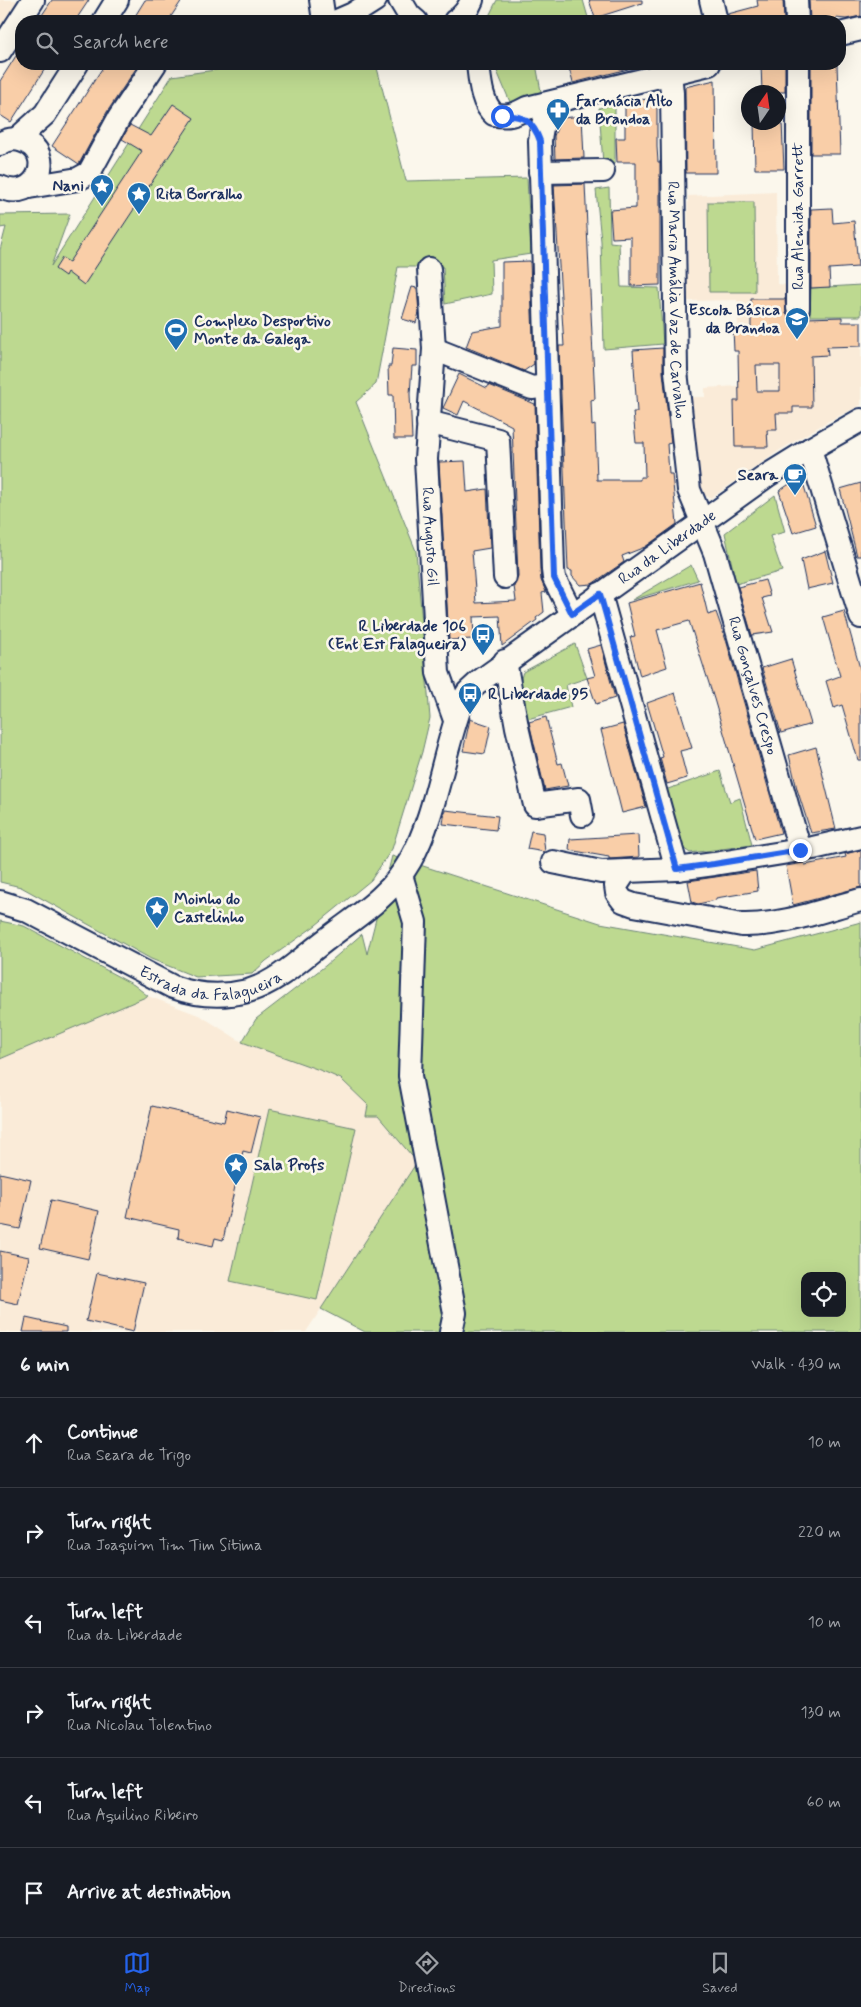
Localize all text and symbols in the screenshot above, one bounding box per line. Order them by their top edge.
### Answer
search box [15,15,846,70]
icon: search [33,29,61,57]
text: Search here [73,30,169,55]
north arrow [741,85,786,130]
place label: Farmácia Alto da Brandoa [576,91,673,130]
pharmacy icon: Farmácia Alto da Brandoa [545,97,571,131]
route start [491,105,514,128]
street label: Rua Alemida Garrett [788,141,809,290]
place icon: Nani [89,173,115,207]
place label: Nani [52,176,84,197]
place icon: Rita Borralho [126,181,152,215]
street label: Rua Maria Amália Vaz de Carvalho [663,181,692,420]
place label: Rita Borralho [156,184,242,205]
place label: Escola Básica da Brandoa [689,300,780,339]
school or university icon: Escola Básica da Brandoa [784,306,810,340]
place label: Complexo Desportivo Monte da Galega [194,311,331,351]
sports icon: Complexo Desportivo Monte da Galega [163,317,189,351]
cafe icon: Seara [782,462,808,496]
place label: Seara [738,465,778,486]
street label: Rua Augusto Gil [417,487,444,586]
street label: Rua da Liberdade [614,505,720,589]
street label: Rua Gonçalves Crespo [723,614,783,757]
place label: R Liberdade 106 (Ent Est Falagueira) [328,616,466,657]
bus stop icon: R Liberdade 106 (Ent Est Falagueira) [470,622,496,656]
bus stop icon: R Liberdade 95 [457,681,483,715]
place label: R Liberdade 95 [488,684,588,705]
route end [789,839,812,862]
place label: Moinho do Castelinho [174,889,244,928]
place icon: Moinho do Castelinho [144,895,170,929]
street label: Estrada da Falagueira [137,958,283,980]
text: Estrada da Falagueira [136,961,286,1005]
place icon: Sala Profs [223,1152,249,1186]
place label: Sala Profs [254,1155,324,1176]
map controls [801,1272,846,1317]
button: locate [801,1272,846,1317]
text: 6 min [20,1351,70,1379]
text: Walk · 430 m [751,1354,841,1375]
text: Continue [67,1420,138,1445]
icon: ahead [20,1429,48,1457]
text: 10 m [808,1432,841,1453]
text: Rua Seara de Trigo [67,1445,191,1466]
text: Turn right [67,1510,151,1535]
icon: right [20,1519,48,1547]
text: 220 m [798,1522,841,1543]
text: Rua Joaquim Tim Tim Sitima [67,1535,262,1556]
text: Turn left [67,1600,143,1625]
icon: left [20,1609,48,1637]
text: 10 m [808,1612,841,1633]
text: Rua da Liberdade [67,1625,183,1646]
text: Turn right [67,1690,151,1715]
icon: right [20,1699,48,1727]
text: 130 m [800,1702,841,1723]
text: Rua Nicolau Tolentino [67,1715,212,1736]
text: Turn left [67,1780,143,1805]
icon: left [20,1789,48,1817]
text: 60 m [807,1792,841,1813]
text: Rua Aquilino Ribeiro [67,1805,198,1826]
icon: arrive [20,1879,48,1907]
text: Arrive at destination [67,1880,231,1905]
tab: Map [123,1949,151,1997]
tab: Directions [398,1949,456,1997]
tab: Saved [702,1949,738,1997]

